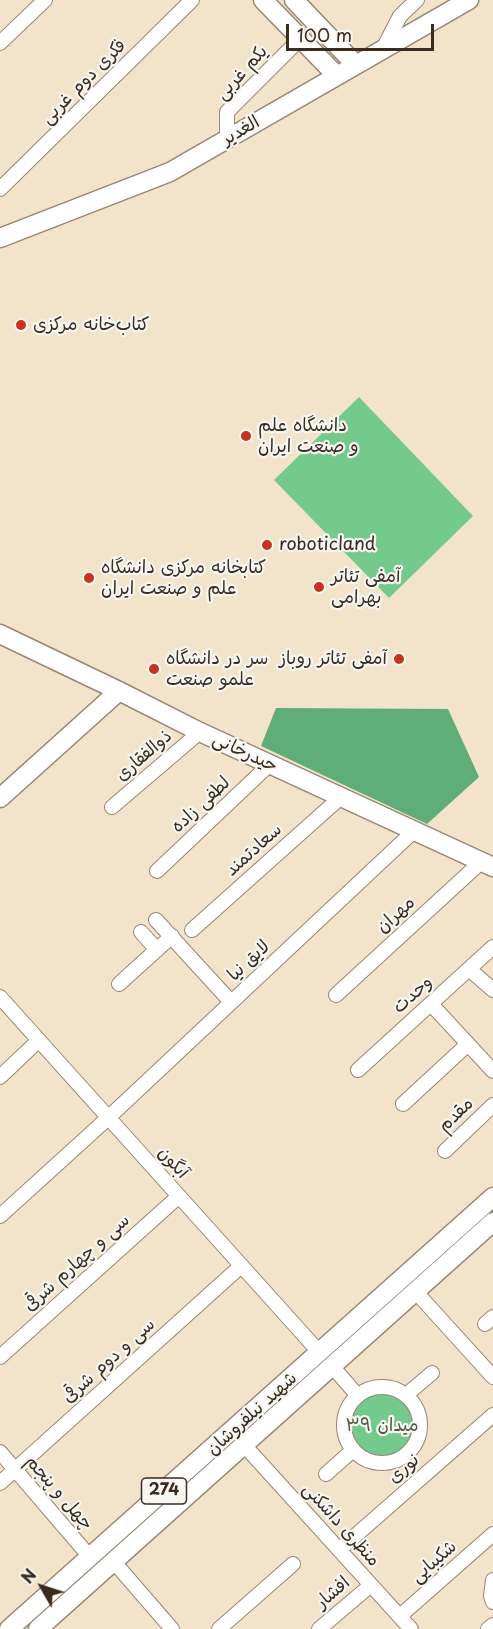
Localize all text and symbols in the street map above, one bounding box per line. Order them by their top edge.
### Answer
scale bar [289,12,438,50]
text: 100 m [297,21,352,48]
street label: فکری دوم غربی [37,35,131,129]
street label: یکم غربی [211,41,273,105]
street label: الغدیر [218,112,264,150]
place label: کتاب‌خانه مرکزی [33,314,150,336]
marker: کتاب‌خانه مرکزی [14,318,28,332]
place label: دانشگاه علم و صنعت ایران [258,415,358,458]
marker: دانشگاه علم و صنعت ایران [239,429,253,443]
place label: roboticland [279,534,376,556]
marker: roboticland [260,538,274,552]
place label: کتابخانه مرکزی دانشگاه علم و صنعت ایران [101,557,266,600]
place label: آمفی تئاتر بهرامی [331,566,400,608]
marker: کتابخانه مرکزی دانشگاه علم و صنعت ایران [82,571,96,585]
marker: آمفی تئاتر بهرامی [312,580,326,594]
place label: سر در دانشگاه علمو صنعت [166,648,269,690]
place label: آمفی تئاتر روباز [279,648,387,670]
marker: آمفی تئاتر روباز [392,652,406,666]
marker: سر در دانشگاه علمو صنعت [147,662,161,676]
street label: ذوالفقاری [111,726,177,786]
street label: حیدرخانی [209,729,281,777]
street label: لطفی زاده [167,772,235,838]
street label: سعادتمند [221,819,287,881]
street label: مهران [372,892,420,938]
street label: لایق نیا [223,936,275,986]
street label: وحدت [389,972,437,1018]
street label: مقدم [434,1093,478,1137]
street label: آبگون [153,1142,193,1184]
street label: سی و چهارم شرقی [20,1210,134,1316]
street label: سی و دوم شرقی [58,1314,160,1408]
street label: شهید نیلفروشان [202,1368,302,1460]
park label: میدان ۳۹ [346,1415,418,1437]
street label: نوری [384,1450,424,1488]
street label: چهل و پنجم [21,1451,97,1535]
road number: 274 [142,1478,186,1504]
street label: منظری داشکنی [298,1479,384,1571]
street label: شکیبایی [407,1536,461,1588]
north arrow [12,1557,72,1617]
text: N [15,1563,41,1588]
street label: افشار [311,1572,355,1614]

